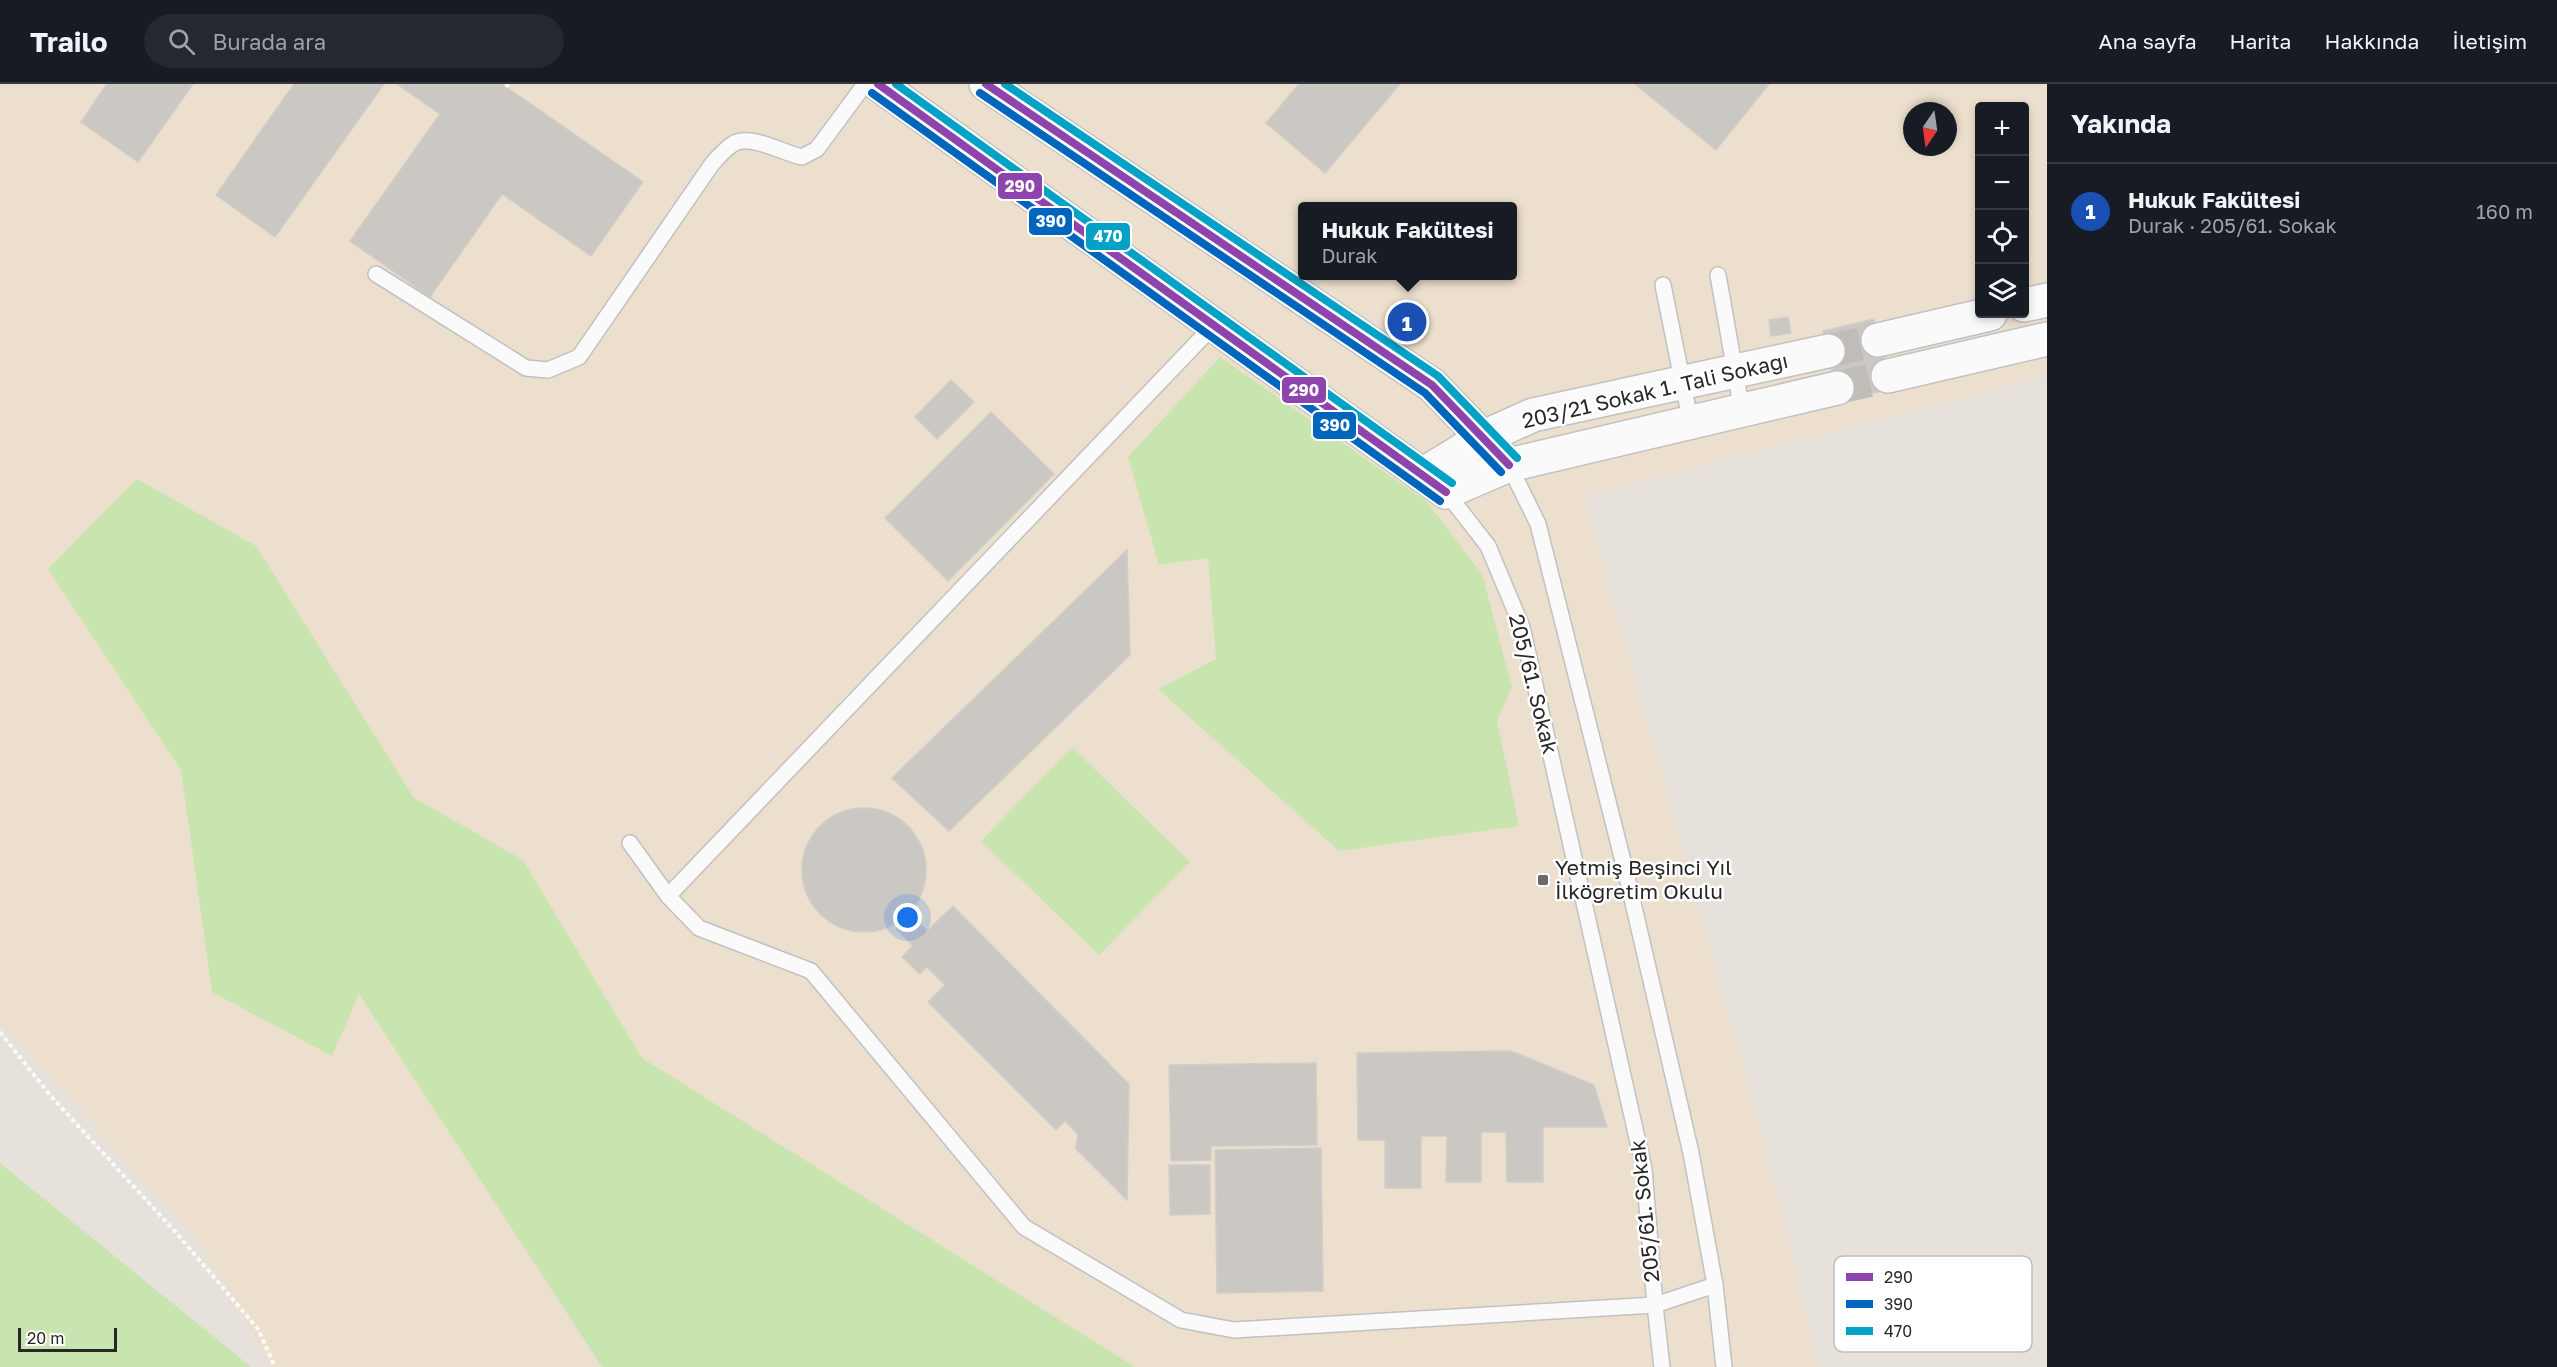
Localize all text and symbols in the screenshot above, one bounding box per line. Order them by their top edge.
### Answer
search box [144,14,564,68]
text: Trailo [30,25,108,58]
icon: search [165,25,198,58]
text: Burada ara [213,28,326,55]
text: Ana sayfa [2099,28,2197,54]
text: Harita [2230,28,2291,54]
text: Hakkında [2324,28,2419,54]
text: İletişim [2452,28,2527,54]
north arrow [1903,102,1957,156]
map controls [1975,102,2029,318]
button: + [1975,102,2029,156]
text: Yakında [2071,108,2171,139]
button: − [1975,156,2029,210]
line badge: 290 [997,172,1043,200]
text: 290 [1005,176,1035,196]
text: Hukuk Fakültesi [2128,186,2300,213]
text: 1 [2085,199,2096,223]
text: 160 m [2476,199,2533,223]
popup [1298,202,1517,280]
line badge: 390 [1028,207,1073,236]
button: locate [1975,210,2029,264]
text: 390 [1036,211,1066,231]
text: Durak · 205/61. Sokak [2128,213,2337,237]
text: Hukuk Fakültesi [1321,216,1494,243]
line badge: 470 [1085,222,1131,251]
text: 470 [1093,226,1123,246]
text: Durak [1321,243,1378,267]
button: layers [1975,264,2029,318]
pin: 1 [1388,300,1426,344]
street label: 203/21 Sokak 1. Tali Sokağı [1519,347,1790,433]
line badge: 290 [1281,376,1327,404]
text: 290 [1289,380,1319,400]
line badge: 390 [1312,411,1357,440]
text: 390 [1320,415,1350,435]
street label: 205/61. Sokak [1504,611,1564,757]
place label: Yetmiş Beşinci Yıl İlköğretim Okulu [1555,854,1732,904]
marker: Yetmiş Beşinci Yıl İlköğretim Okulu [1536,873,1550,887]
your location [893,903,922,932]
street label: 205/61. Sokak [1624,1138,1664,1284]
legend [1834,1256,2032,1352]
text: 290 [1884,1267,1913,1287]
text: 390 [1884,1294,1913,1314]
text: 470 [1884,1321,1912,1341]
scale bar [18,1325,117,1352]
text: 20 m [27,1328,64,1348]

